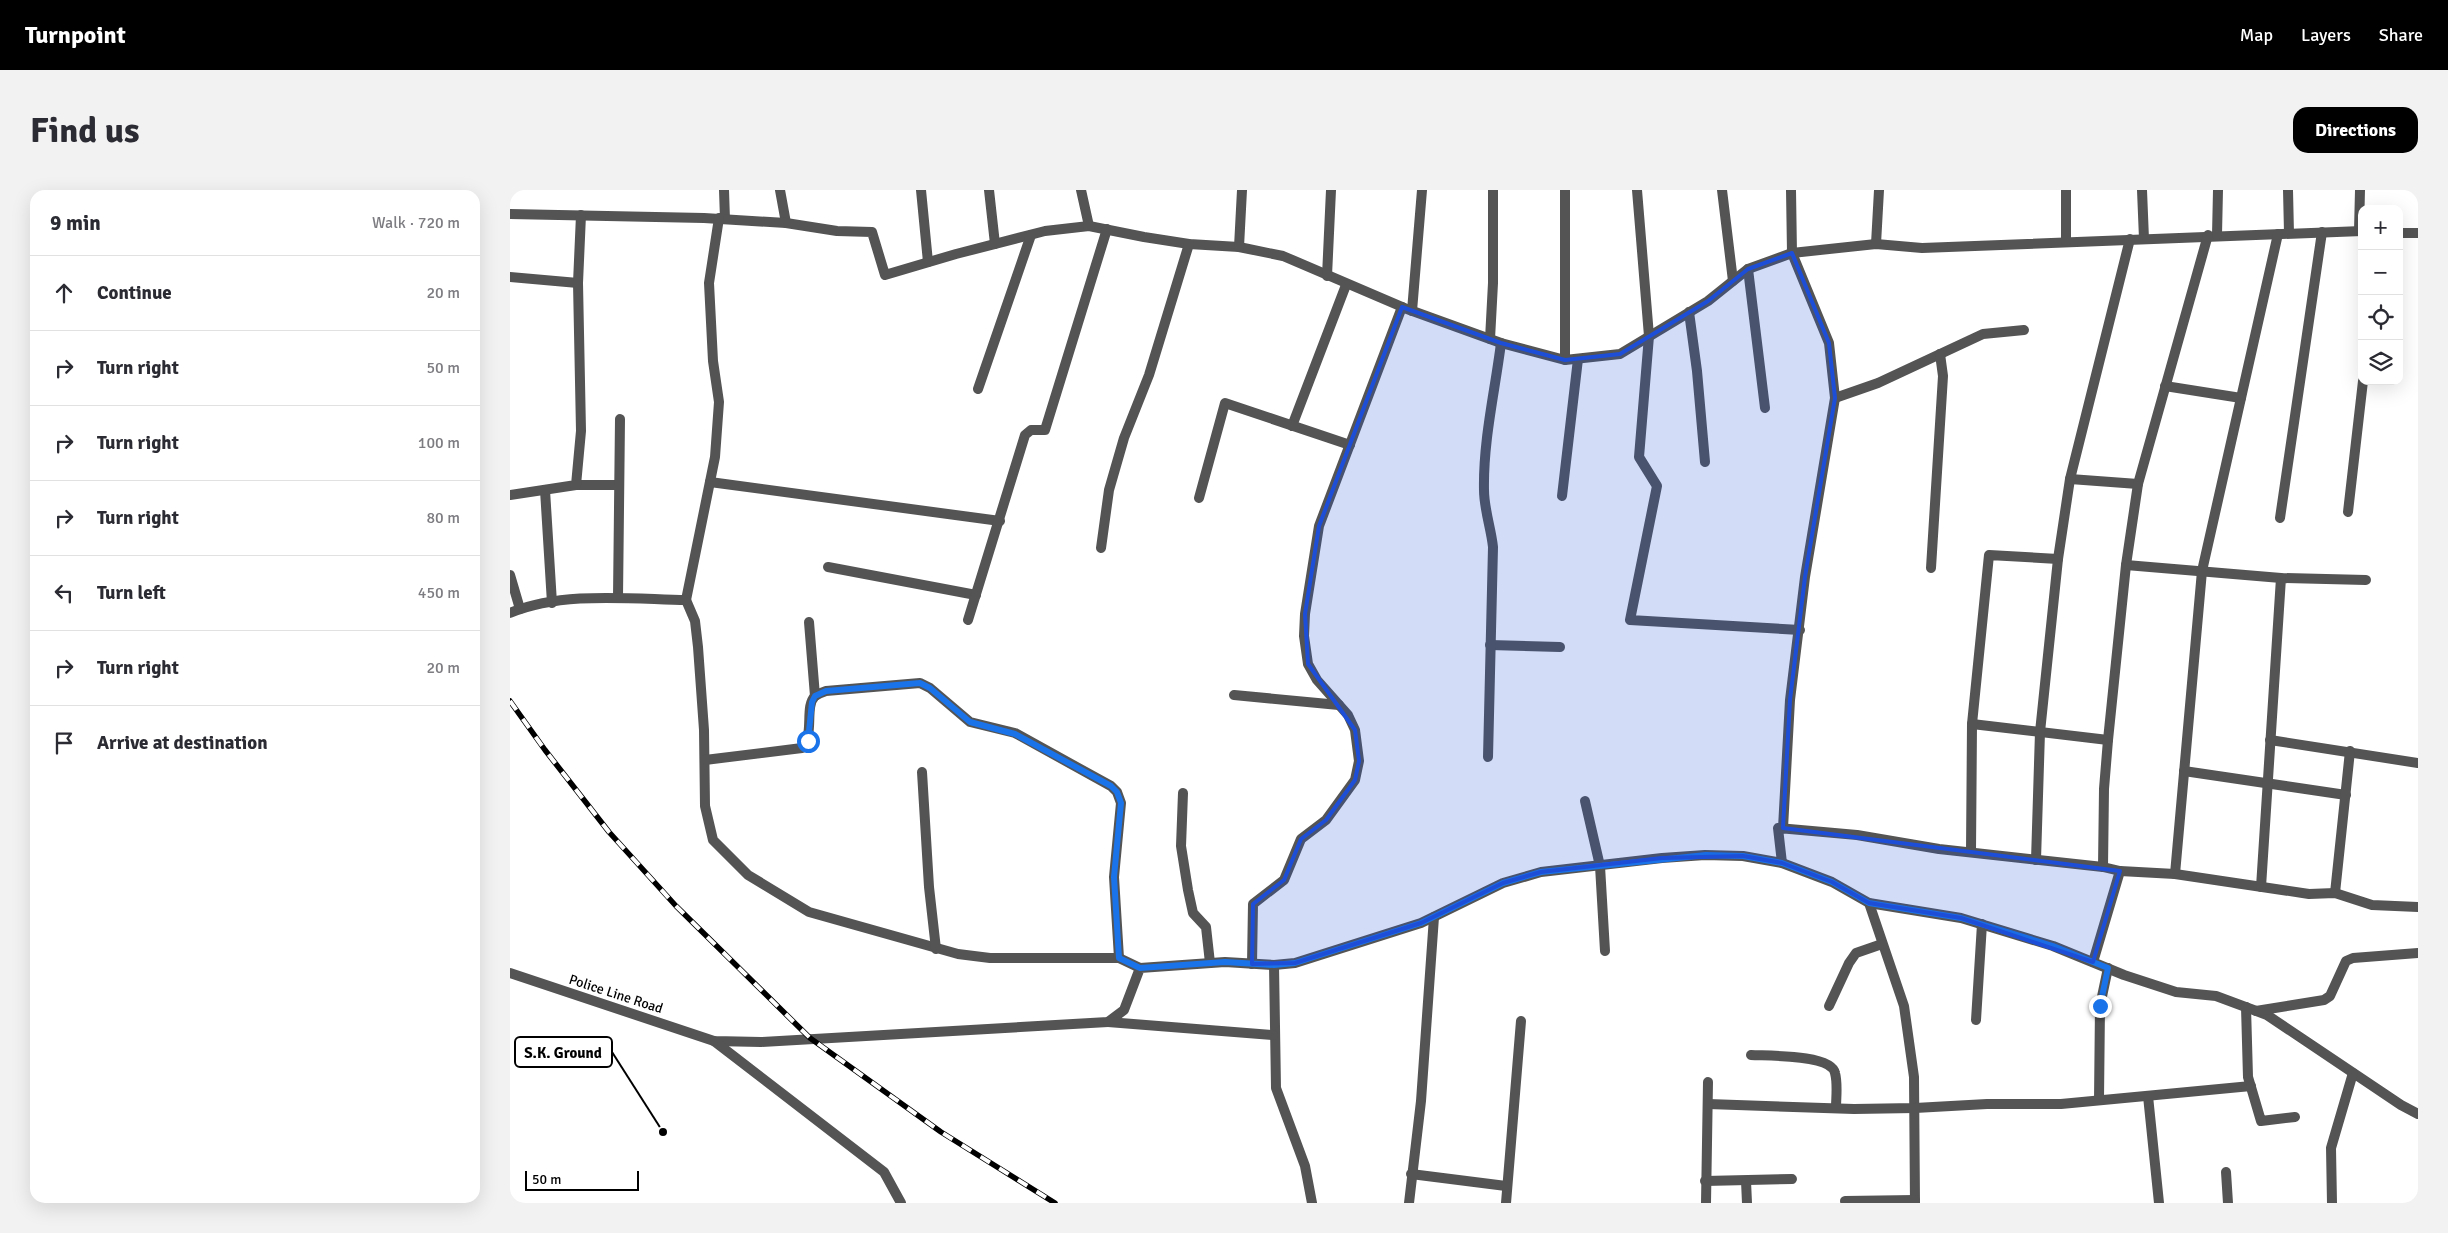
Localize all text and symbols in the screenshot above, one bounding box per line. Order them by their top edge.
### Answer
text: Turnpoint [25,20,126,50]
text: Map [2240,24,2273,46]
text: Layers [2301,24,2351,46]
text: Share [2379,24,2423,46]
button: Directions [2293,107,2418,153]
text: Find us [30,109,140,152]
map controls [2358,205,2403,385]
button: + [2358,205,2403,250]
text: 9 min [50,210,101,236]
text: Walk · 720 m [372,213,460,233]
button: − [2358,250,2403,295]
icon: ahead [50,279,78,307]
text: Continue [97,281,172,305]
text: 20 m [426,283,460,303]
button: locate [2358,295,2403,340]
button: layers [2358,340,2403,385]
icon: right [50,354,78,382]
text: Turn right [97,356,179,380]
text: 50 m [426,358,460,378]
icon: right [50,429,78,457]
text: Turn right [97,431,179,455]
text: 100 m [418,433,460,453]
icon: right [50,504,78,532]
text: Turn right [97,506,179,530]
text: 80 m [426,508,460,528]
icon: left [50,579,78,607]
text: Turn left [97,581,166,605]
text: 450 m [418,583,460,603]
icon: right [50,654,78,682]
text: Turn right [97,656,179,680]
text: 20 m [426,658,460,678]
icon: arrive [50,729,78,757]
route start [797,730,820,753]
text: Arrive at destination [97,731,268,755]
street label: Police Line Road [567,971,665,1017]
route end [2089,995,2112,1018]
callout: S.K. Ground [515,1037,612,1067]
text: S.K. Ground [524,1044,602,1062]
scale bar [525,1168,639,1191]
text: 50 m [532,1171,561,1188]

